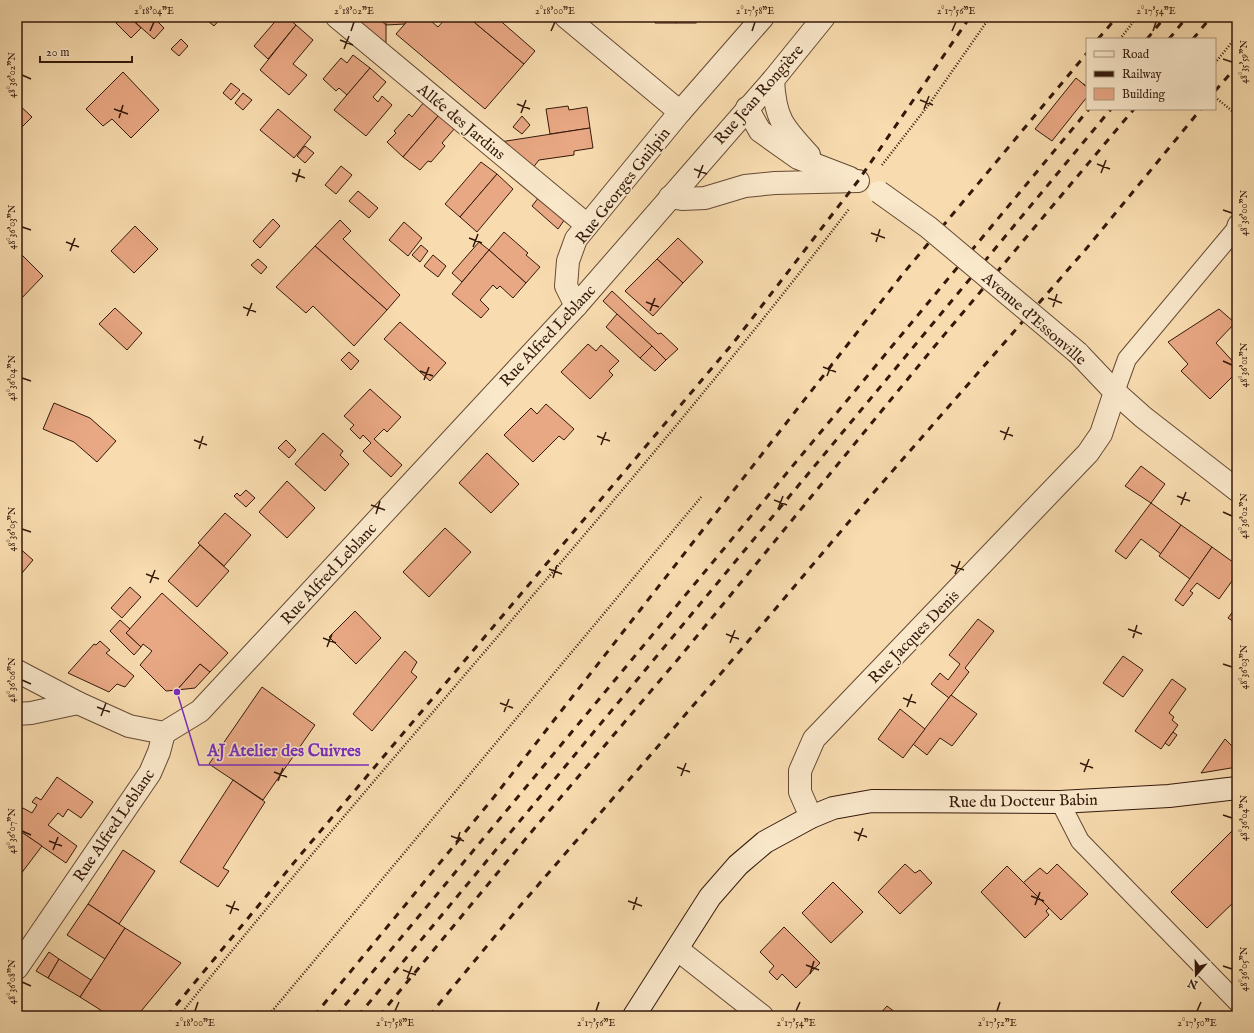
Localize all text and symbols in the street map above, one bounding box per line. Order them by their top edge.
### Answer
text: 2°18'04"E [134,5,174,18]
text: 2°18'02"E [334,5,374,18]
text: 2°18'00"E [535,5,575,18]
text: 2°17'58"E [736,5,774,18]
text: 2°17'56"E [937,5,975,18]
text: 2°17'54"E [1136,5,1176,18]
scale bar [40,38,132,64]
legend [1086,38,1216,110]
text: 48°35'59"N [1238,40,1251,84]
street label: Rue Jean Rongière [711,41,808,150]
text: 20 m [46,45,69,60]
text: Road [1122,47,1150,62]
text: 48°36'02"N [6,52,19,98]
text: Railway [1122,67,1161,82]
street label: Allée des Jardins [412,79,509,165]
text: Building [1122,87,1166,102]
street label: Rue Georges Guilpin [572,124,675,248]
text: 48°36'00"N [1238,190,1251,236]
text: 48°36'03"N [6,204,19,249]
street label: Avenue d'Essonville [977,268,1090,370]
street label: Rue Alfred Leblanc [496,281,601,391]
text: 48°36'01"N [1238,342,1251,387]
text: 48°36'04"N [6,355,19,401]
text: 48°36'02"N [1238,493,1251,539]
text: 48°36'05"N [6,506,19,551]
street label: Rue Alfred Leblanc [277,519,382,629]
street label: Rue Jacques Denis [865,586,964,688]
text: 48°36'03"N [1238,644,1251,689]
text: 48°36'06"N [6,657,19,703]
callout: AJ Atelier des Cuivres [199,736,369,765]
text: AJ Atelier des Cuivres [206,741,361,762]
street label: Rue Alfred Leblanc [70,766,160,886]
street label: Rue du Docteur Babin [948,791,1098,813]
text: 48°36'04"N [1238,795,1251,841]
text: 48°36'07"N [6,808,19,854]
text: 48°36'05"N [1238,946,1251,991]
north arrow [1176,955,1216,995]
text: 48°36'08"N [6,959,19,1005]
text: N [1186,975,1201,992]
text: 2°18'00"E [175,1017,215,1030]
text: 2°17'58"E [376,1017,414,1030]
text: 2°17'56"E [577,1017,615,1030]
text: 2°17'54"E [776,1017,816,1030]
text: 2°17'52"E [977,1017,1017,1030]
text: 2°17'50"E [1177,1017,1217,1030]

